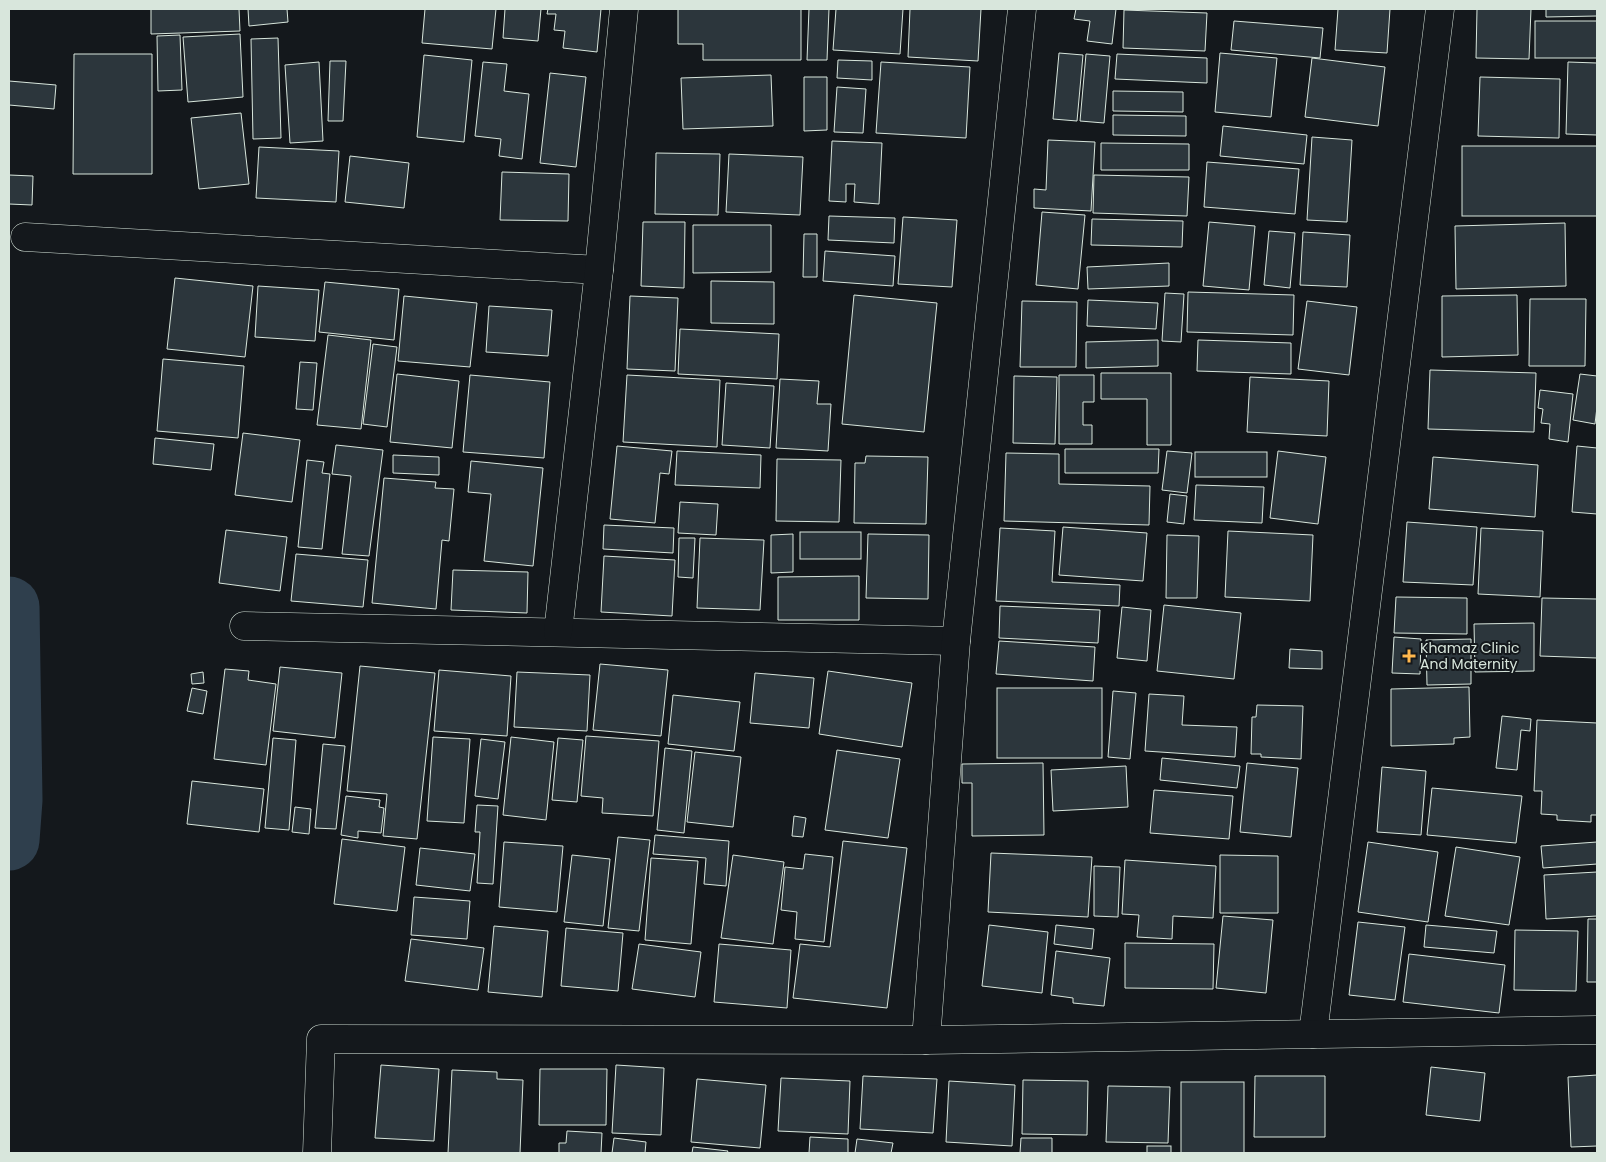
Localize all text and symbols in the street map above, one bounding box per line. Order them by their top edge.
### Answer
place label: Khamaz Clinic And Maternity [1420,638,1519,674]
marker: Khamaz Clinic And Maternity [1402,649,1416,663]

